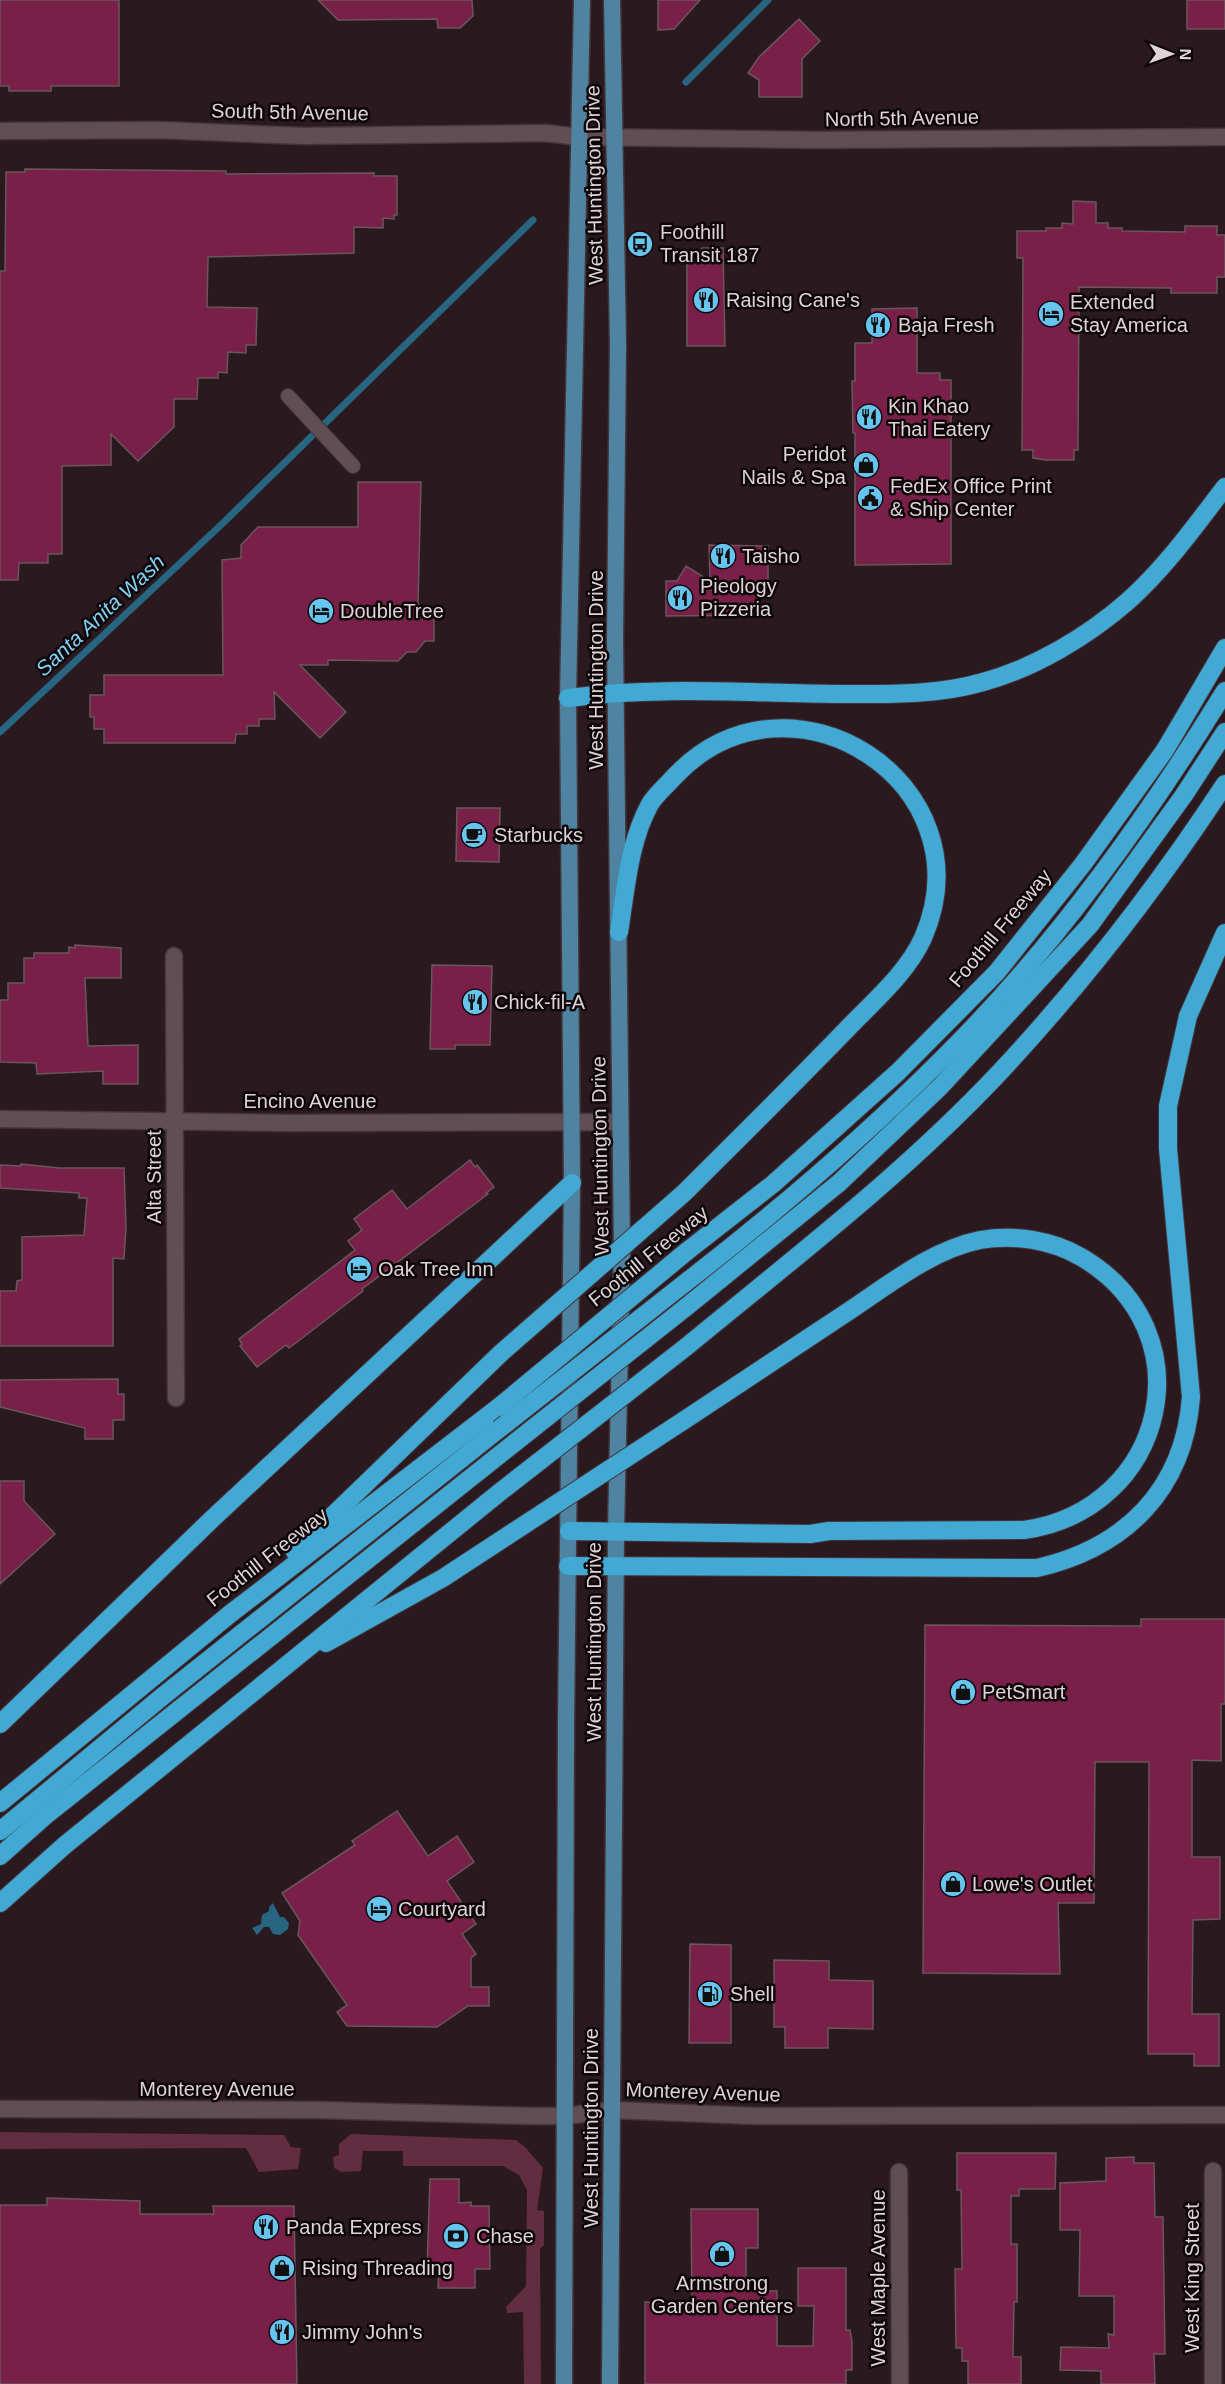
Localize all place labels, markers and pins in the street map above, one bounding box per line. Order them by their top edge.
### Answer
place label: Foothill Transit 187 [660,221,759,266]
bus stop icon: Foothill Transit 187 [625,229,655,259]
restaurant icon: Raising Cane's [691,285,721,315]
place label: Raising Cane's [726,289,860,311]
place label: Extended Stay America [1070,291,1189,336]
hotel icon: Extended Stay America [1036,299,1066,329]
restaurant icon: Baja Fresh [863,310,893,340]
place label: Baja Fresh [898,314,995,336]
place label: Kin Khao Thai Eatery [888,395,990,440]
restaurant icon: Kin Khao Thai Eatery [854,402,884,432]
place label: Peridot Nails & Spa [742,443,847,488]
shop icon: Peridot Nails & Spa [851,450,881,480]
place label: FedEx Office Print & Ship Center [890,475,1052,520]
public building icon: FedEx Office Print & Ship Center [855,483,885,513]
restaurant icon: Taisho [708,541,738,571]
place label: Taisho [742,545,800,567]
place label: Pieology Pizzeria [700,575,777,620]
restaurant icon: Pieology Pizzeria [665,583,695,613]
hotel icon: DoubleTree [306,596,336,626]
place label: DoubleTree [340,600,444,622]
cafe icon: Starbucks [459,820,489,850]
place label: Starbucks [494,824,583,846]
restaurant icon: Chick-fil-A [460,987,490,1017]
place label: Chick-fil-A [494,991,586,1013]
hotel icon: Oak Tree Inn [344,1254,374,1284]
place label: Oak Tree Inn [378,1258,494,1280]
shop icon: PetSmart [948,1677,978,1707]
place label: PetSmart [982,1681,1066,1703]
shop icon: Lowe's Outlet [938,1869,968,1899]
place label: Lowe's Outlet [972,1873,1093,1895]
hotel icon: Courtyard [364,1894,394,1924]
place label: Courtyard [398,1898,486,1920]
fuel station icon: Shell [695,1979,725,2009]
place label: Shell [730,1983,774,2005]
restaurant icon: Panda Express [251,2212,281,2242]
place label: Panda Express [286,2216,422,2238]
bank icon: Chase [441,2221,471,2251]
place label: Chase [476,2225,534,2247]
shop icon: Armstrong Garden Centers [707,2239,737,2269]
shop icon: Rising Threading [267,2253,297,2283]
place label: Rising Threading [302,2257,453,2279]
place label: Armstrong Garden Centers [651,2272,793,2317]
restaurant icon: Jimmy John's [267,2317,297,2347]
place label: Jimmy John's [302,2321,423,2343]

